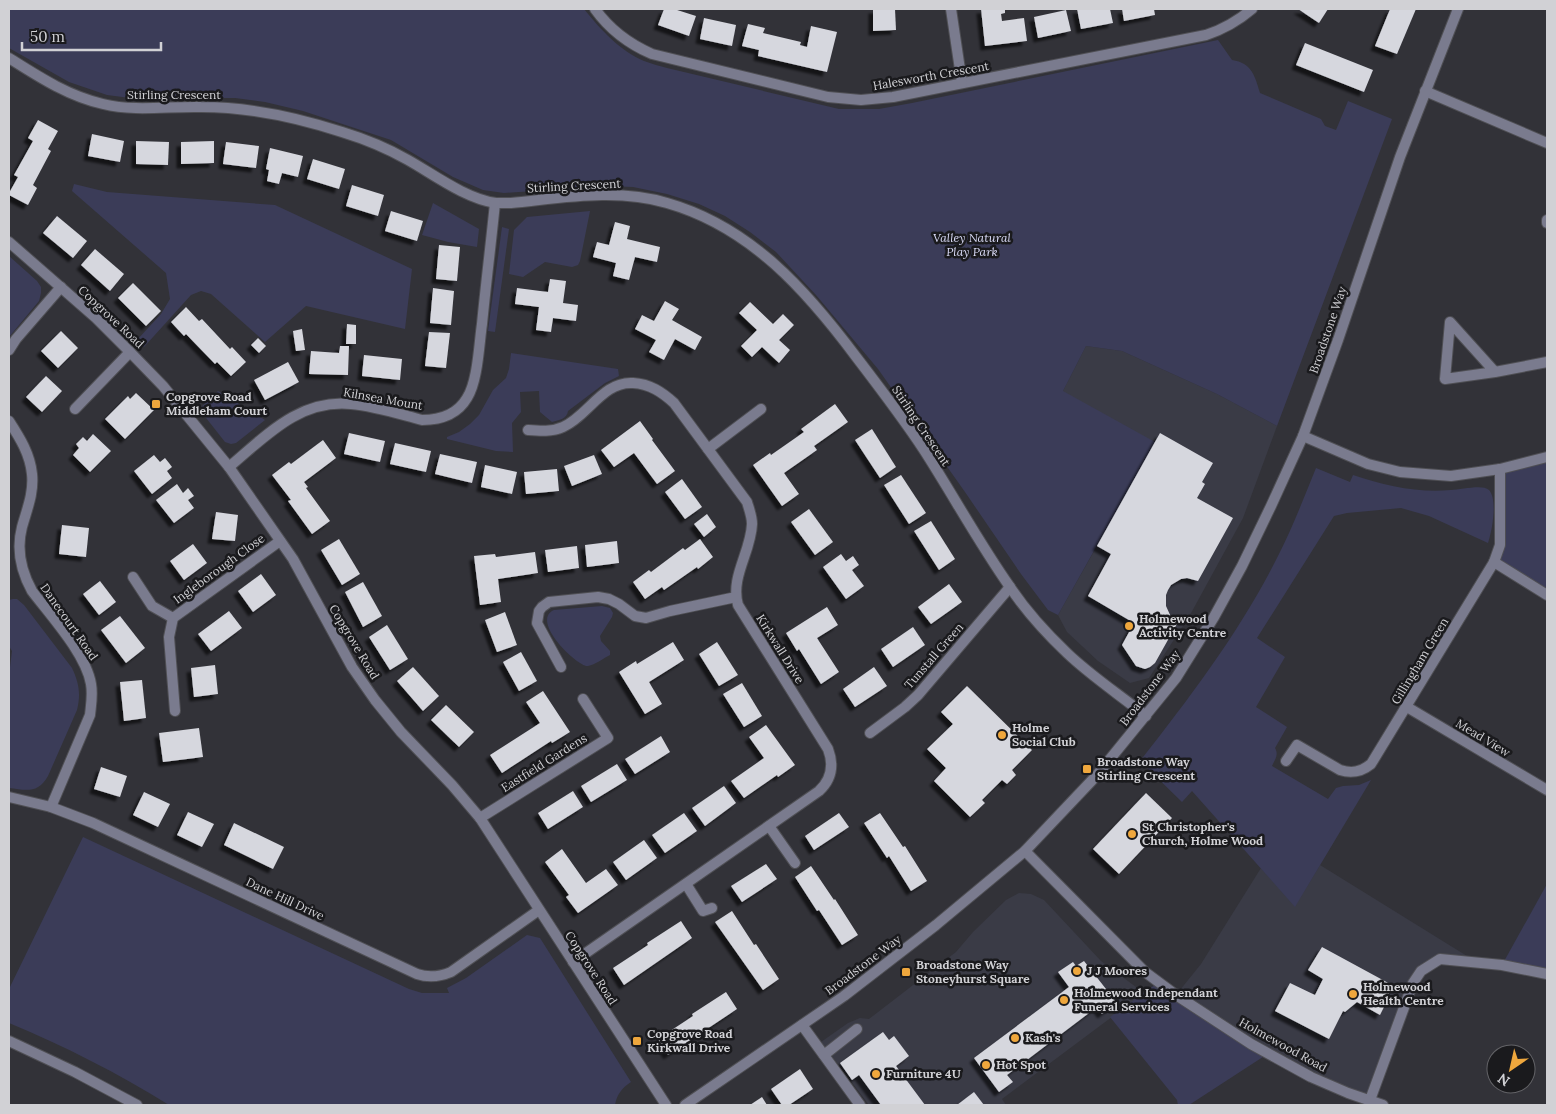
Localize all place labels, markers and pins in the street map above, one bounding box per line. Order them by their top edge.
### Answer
place label: Copgrove Road Middleham Court [166,389,268,418]
marker: Copgrove Road Middleham Court [150,398,162,410]
place label: Holmewood Activity Centre [1139,611,1227,640]
marker: Holmewood Activity Centre [1123,620,1135,632]
place label: Holme Social Club [1012,720,1076,749]
marker: Holme Social Club [996,729,1008,741]
place label: Broadstone Way Stirling Crescent [1097,754,1196,783]
marker: Broadstone Way Stirling Crescent [1081,763,1093,775]
place label: St Christopher's Church, Holme Wood [1142,819,1263,848]
marker: St Christopher's Church, Holme Wood [1126,828,1138,840]
place label: Broadstone Way Stoneyhurst Square [916,957,1030,986]
place label: J J Moores [1087,963,1147,978]
marker: J J Moores [1071,965,1083,977]
marker: Broadstone Way Stoneyhurst Square [900,966,912,978]
place label: Holmewood Health Centre [1363,979,1444,1008]
place label: Holmewood Independant Funeral Services [1074,985,1219,1014]
marker: Holmewood Health Centre [1347,988,1359,1000]
marker: Holmewood Independant Funeral Services [1058,994,1070,1006]
place label: Copgrove Road Kirkwall Drive [647,1026,733,1055]
place label: Kash's [1025,1030,1061,1045]
marker: Kash's [1009,1032,1021,1044]
marker: Copgrove Road Kirkwall Drive [631,1035,643,1047]
place label: Hot Spot [996,1057,1047,1072]
marker: Hot Spot [980,1059,992,1071]
place label: Furniture 4U [886,1066,961,1081]
marker: Furniture 4U [870,1068,882,1080]

